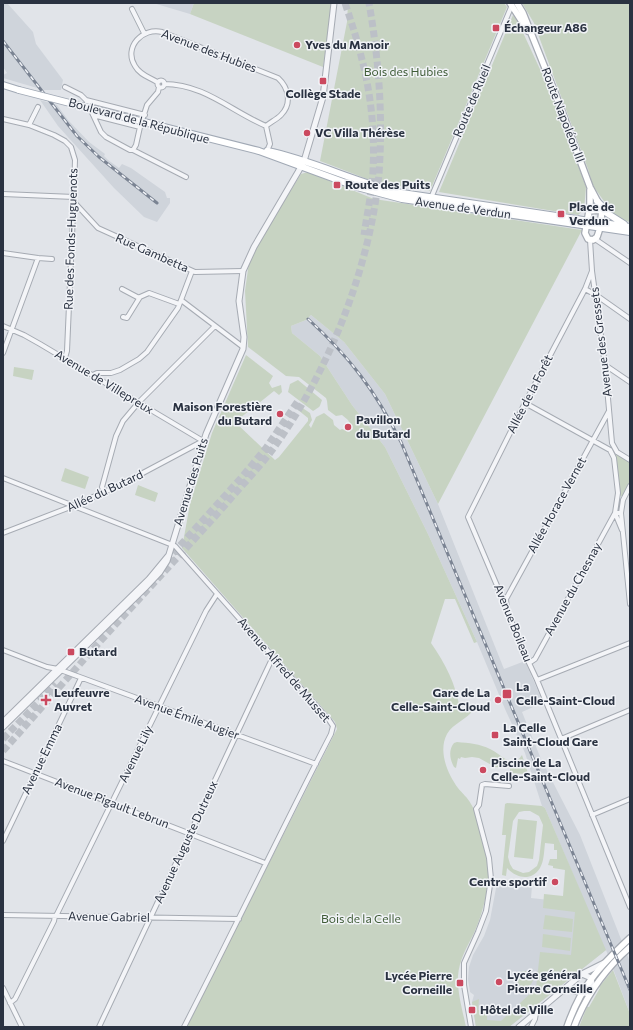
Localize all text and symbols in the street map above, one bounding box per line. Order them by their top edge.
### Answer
place label: Échangeur A86 [504,20,587,34]
marker: Échangeur A86 [491,23,501,33]
street label: Avenue des Hubies [160,25,259,75]
place label: Yves du Manoir [305,37,389,51]
marker: Yves du Manoir [292,40,302,50]
street label: Route de Rueil [449,62,493,139]
park label: Bois des Hubies [364,64,448,78]
street label: Route Napoléon III [539,65,588,164]
marker: Collège Stade [318,76,328,86]
place label: Collège Stade [285,86,361,100]
street label: Boulevard de la République [67,94,211,146]
place label: VC Villa Thérèse [315,125,405,139]
marker: VC Villa Thérèse [302,128,312,138]
street label: Rue des Fonds-Huguenots [61,168,79,310]
place label: Route des Puits [345,177,431,191]
marker: Route des Puits [332,180,342,190]
street label: Avenue de Verdun [414,193,512,221]
place label: Place de Verdun [569,199,614,227]
marker: Place de Verdun [556,209,566,219]
street label: Rue Gambetta [114,230,191,274]
street label: Avenue des Gressets [586,286,614,398]
street label: Avenue de Villepreux [53,346,157,416]
street label: Allée de la Forêt [503,352,555,435]
place label: Maison Forestière du Butard [172,399,272,427]
marker: Maison Forestière du Butard [275,409,285,419]
place label: Pavillon du Butard [356,412,410,440]
marker: Pavillon du Butard [343,422,353,432]
street label: Avenue des Puits [170,436,210,527]
street label: Allée Horace Vernet [524,454,588,555]
street label: Allée du Butard [64,466,145,514]
street label: Avenue du Chesnay [541,539,604,638]
street label: Avenue Boileau [492,582,536,664]
street label: Avenue Alfred de Musset [235,614,334,725]
place label: Butard [79,644,117,658]
marker: Butard [66,647,76,657]
place label: La Celle-Saint-Cloud [516,679,615,707]
place label: Leufeuvre Auvret [54,685,110,713]
place label: Gare de La Celle-Saint-Cloud [391,685,490,713]
marker: La Celle-Saint-Cloud [501,688,513,700]
street label: Avenue Émile Augier [133,691,242,742]
marker: Leufeuvre Auvret [41,695,51,705]
marker: Gare de La Celle-Saint-Cloud [493,695,503,705]
place label: La Celle Saint-Cloud Gare [503,720,598,748]
street label: Avenue Emma [18,721,64,796]
street label: Avenue Lily [115,723,155,784]
marker: La Celle Saint-Cloud Gare [490,730,500,740]
place label: Piscine de La Celle-Saint-Cloud [491,755,590,783]
marker: Piscine de La Celle-Saint-Cloud [478,765,488,775]
street label: Avenue Pigault Lebrun [53,774,171,830]
street label: Avenue Auguste Dutreux [150,777,220,905]
place label: Centre sportif [469,874,547,888]
marker: Centre sportif [550,877,560,887]
street label: Avenue Gabriel [68,908,150,924]
park label: Bois de la Celle [321,911,401,925]
place label: Lycée général Pierre Corneille [507,967,593,995]
place label: Lycée Pierre Corneille [385,968,452,996]
marker: Lycée général Pierre Corneille [494,977,504,987]
marker: Lycée Pierre Corneille [455,978,465,988]
place label: Hôtel de Ville [480,1002,553,1016]
marker: Hôtel de Ville [467,1005,477,1015]

